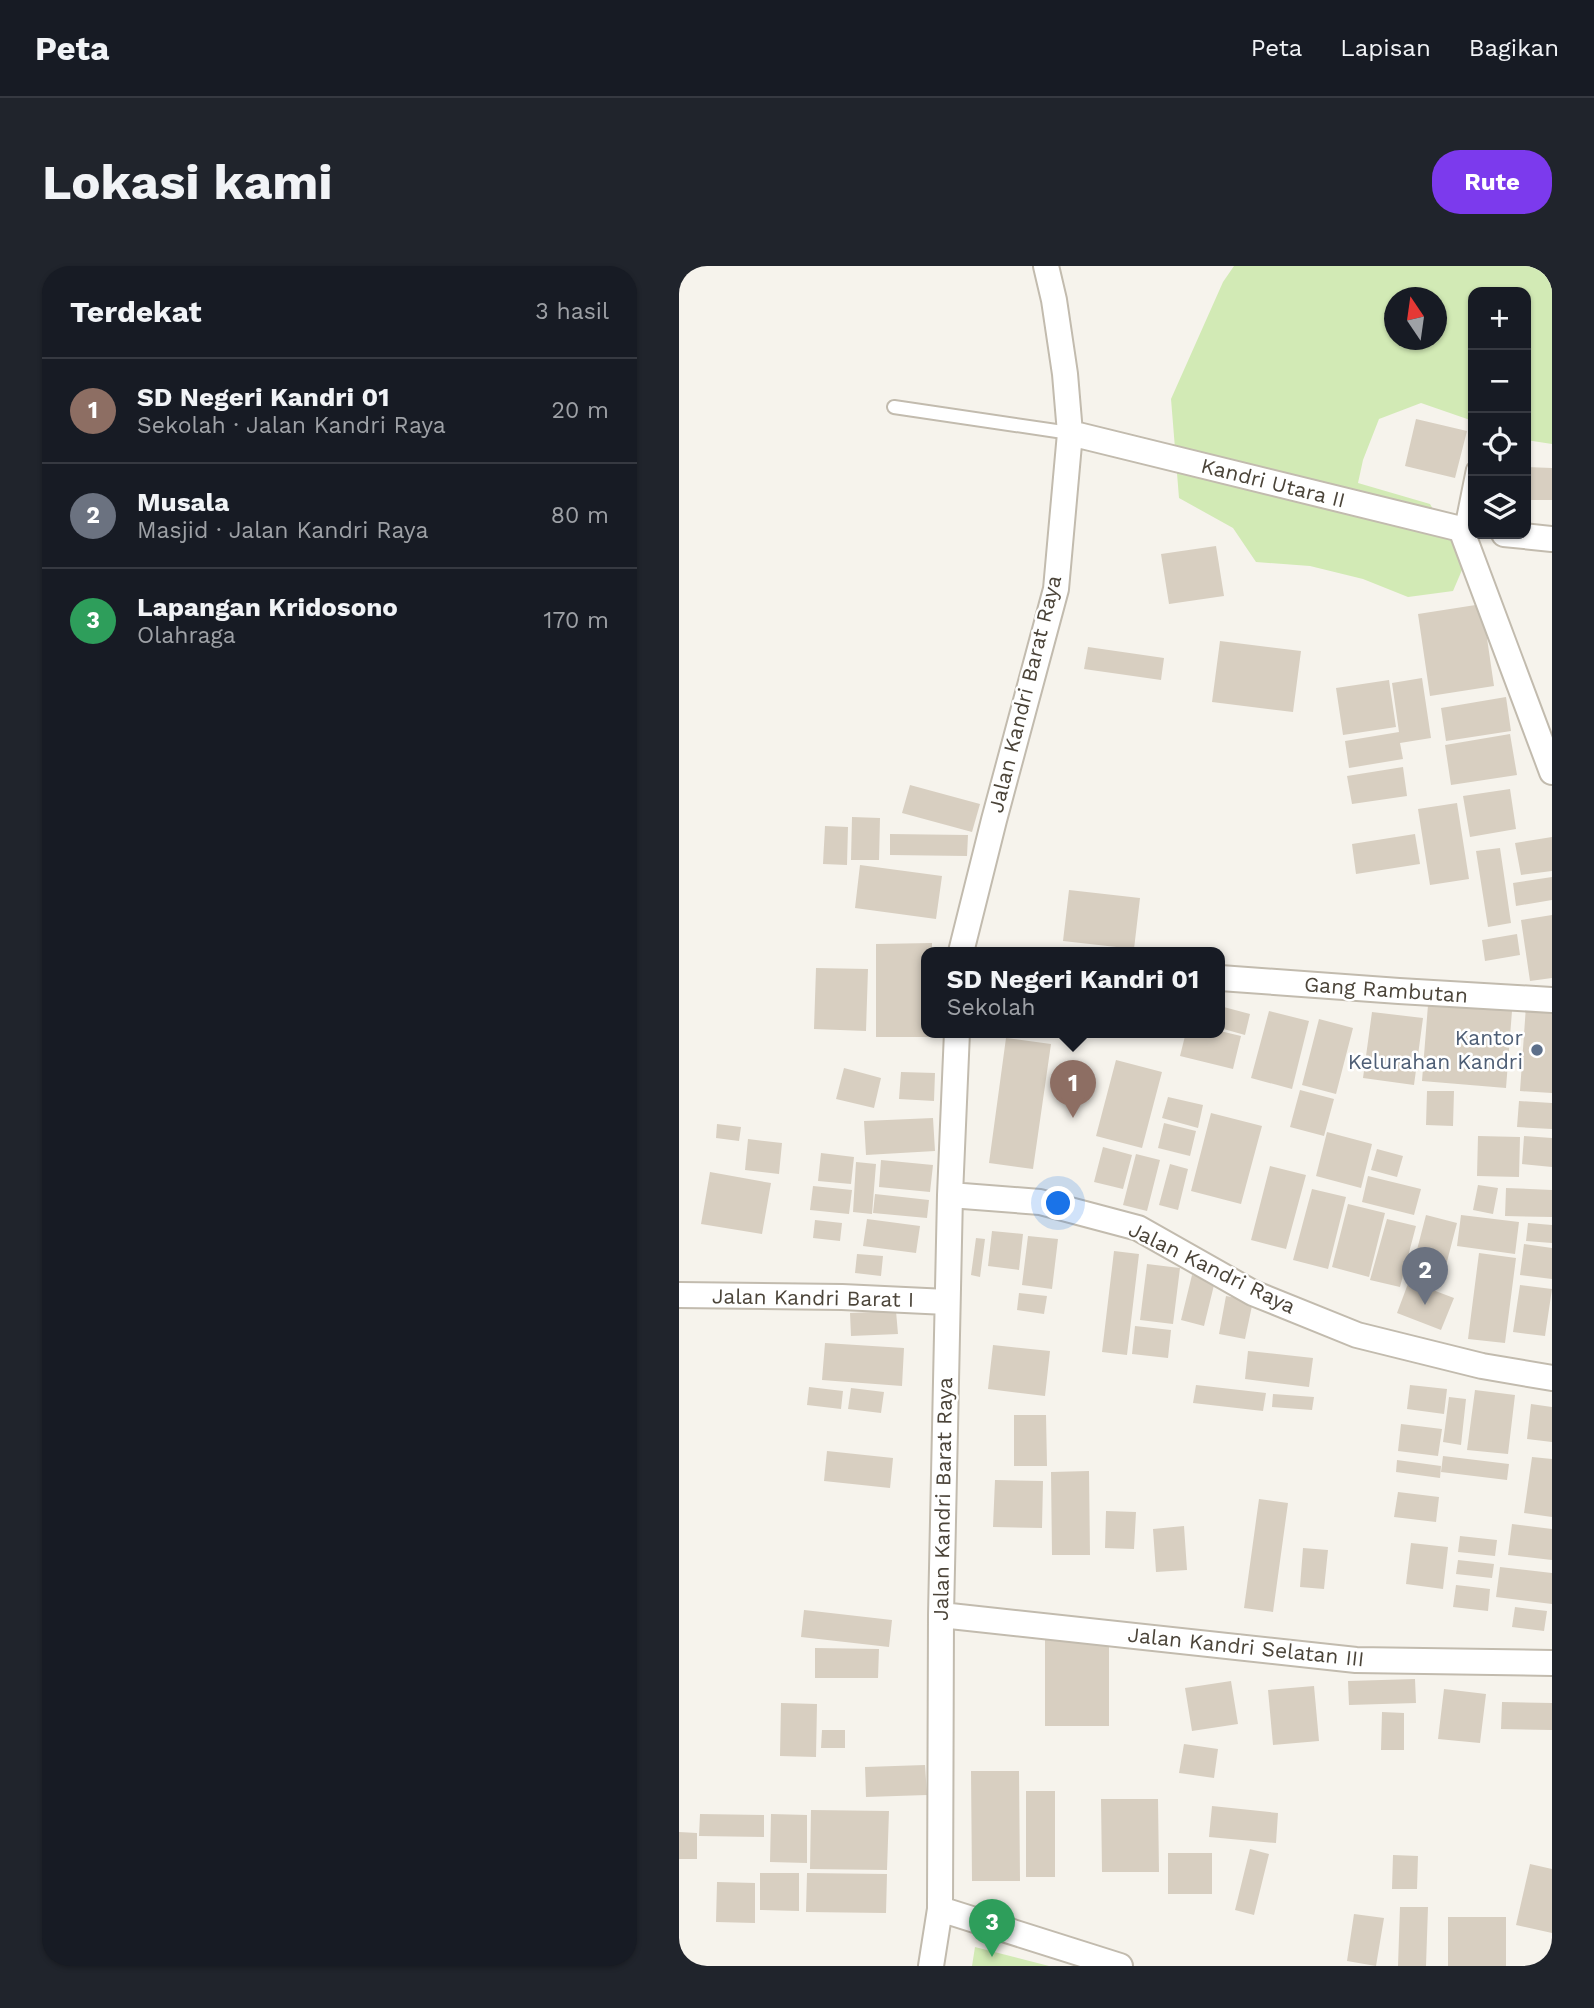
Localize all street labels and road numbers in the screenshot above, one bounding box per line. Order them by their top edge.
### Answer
street label: Kandri Utara II [1198,453,1348,513]
street label: Jalan Kandri Barat Raya [983,573,1066,815]
street label: Gang Rambutan [1303,971,1469,1008]
street label: Jalan Kandri Raya [1125,1216,1300,1319]
street label: Jalan Kandri Barat I [712,1283,914,1312]
street label: Jalan Kandri Barat Raya [928,1377,957,1621]
street label: Jalan Kandri Selatan III [1127,1622,1366,1671]

